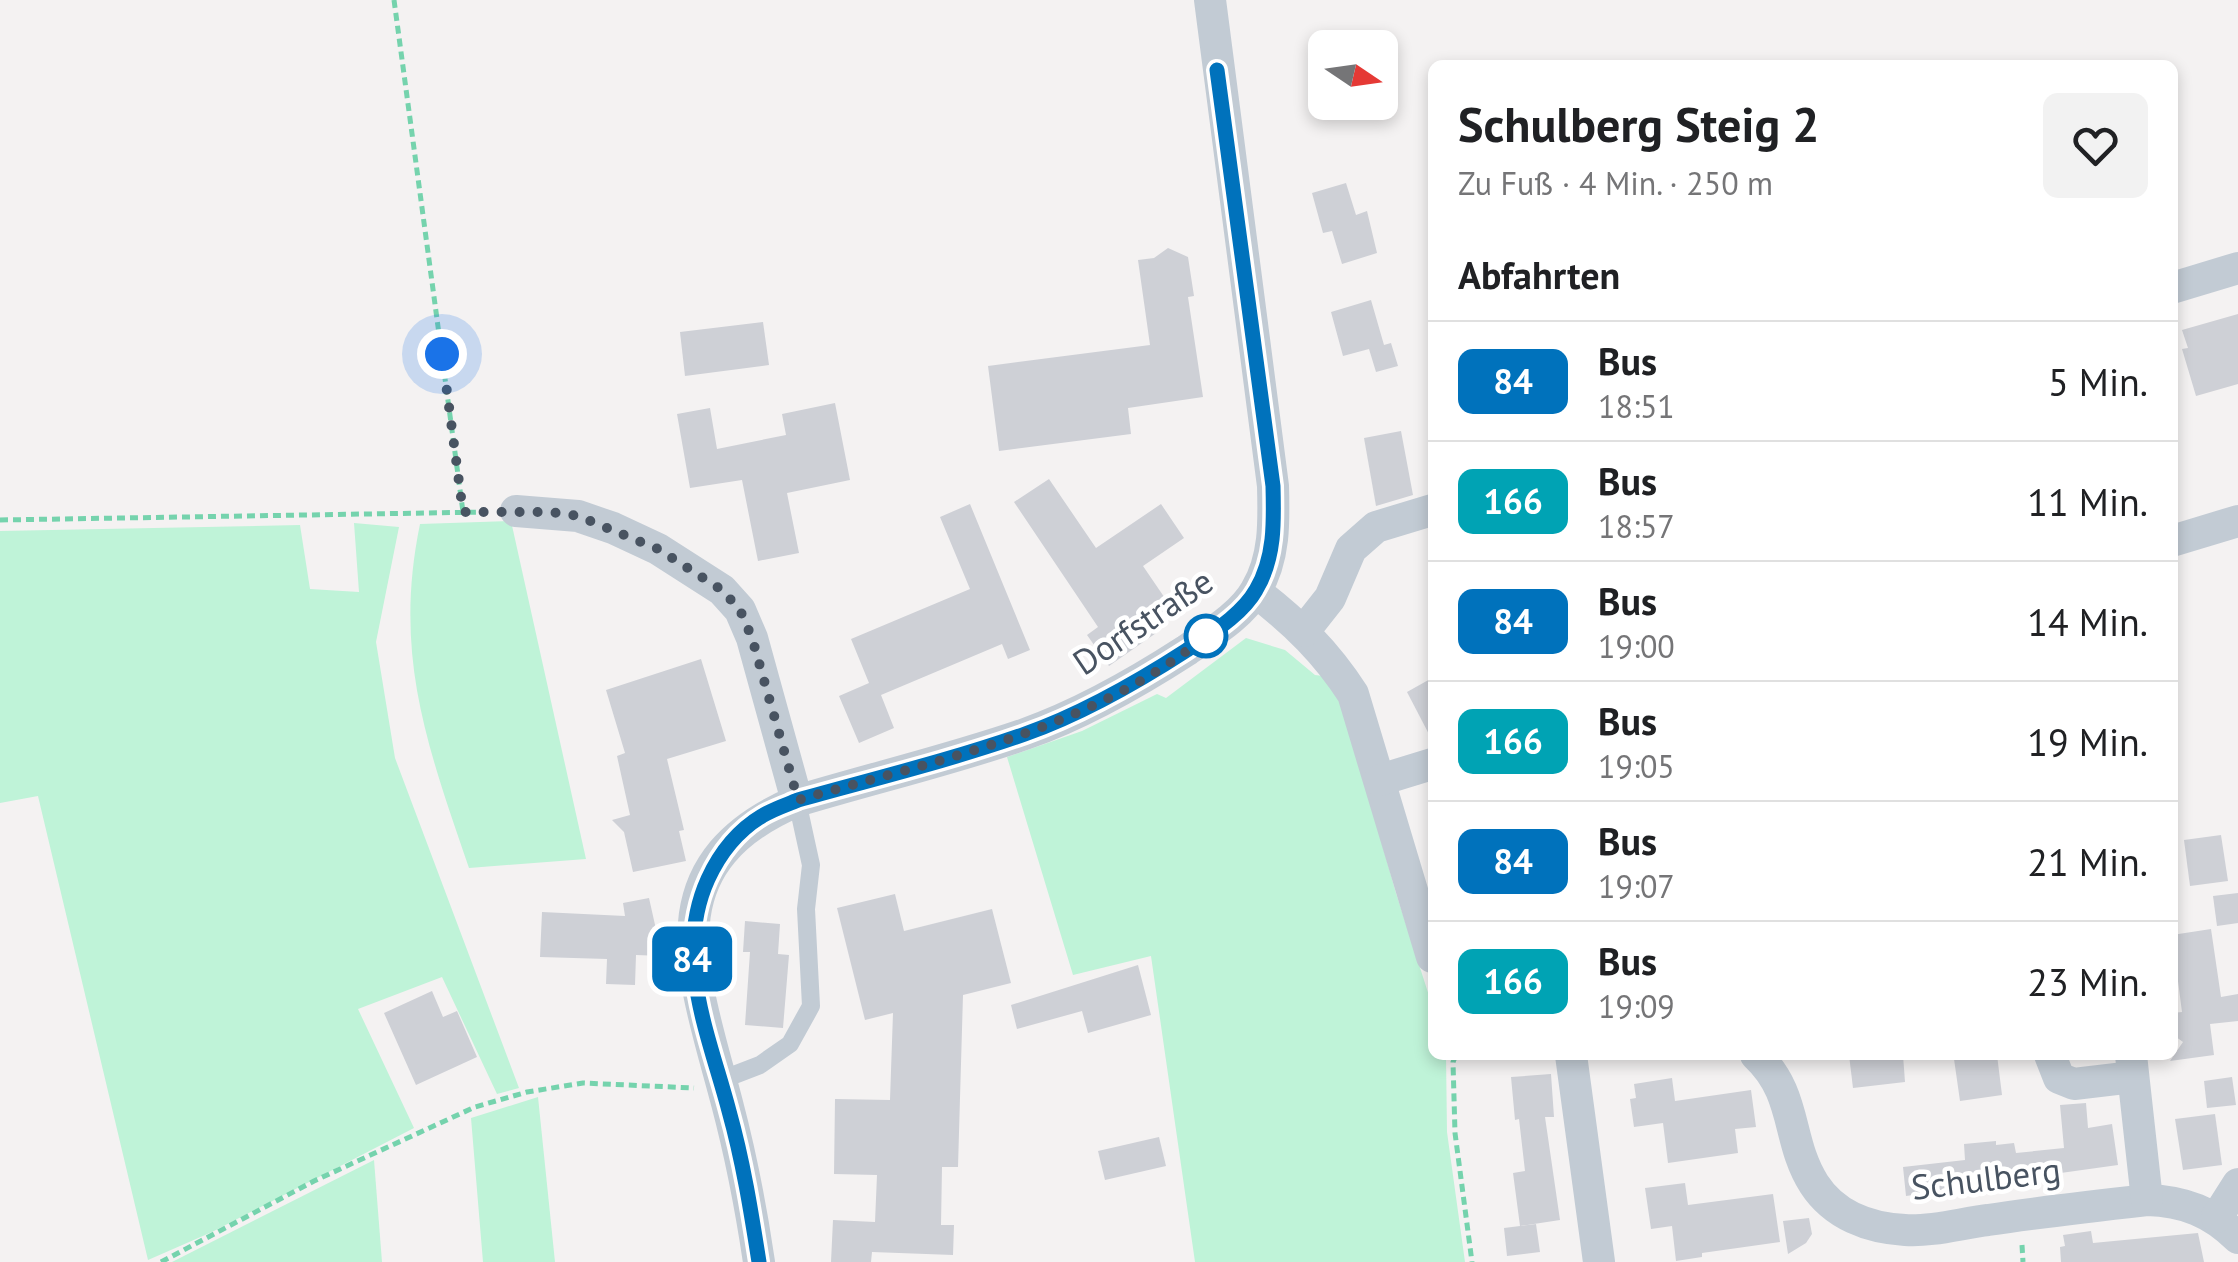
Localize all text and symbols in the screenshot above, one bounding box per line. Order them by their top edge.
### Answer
north arrow [1308,30,1398,120]
map controls [1308,30,1398,120]
text: Schulberg Steig 2 [1458,93,1820,155]
button: heart [2043,93,2148,198]
text: Zu Fuß · 4 Min. · 250 m [1458,162,1773,204]
text: Abfahrten [1458,250,1620,299]
your location [417,329,467,379]
text: Bus [1598,336,1657,385]
text: 5 Min. [2048,357,2148,406]
text: 84 [1493,358,1533,404]
text: 18:51 [1598,385,1675,427]
text: Bus [1598,456,1657,505]
text: 11 Min. [2027,477,2148,526]
text: 166 [1483,478,1543,524]
text: 18:57 [1598,505,1675,547]
street label: Dorfstraße [1064,558,1221,685]
text: Bus [1598,576,1657,625]
text: 14 Min. [2027,597,2148,646]
text: 84 [1493,598,1533,644]
unlabelled marker [1185,615,1227,657]
text: 19:00 [1598,625,1675,667]
text: Bus [1598,696,1657,745]
text: 19 Min. [2027,717,2148,766]
text: 166 [1483,718,1543,764]
text: 19:05 [1598,745,1675,787]
text: Bus [1598,816,1657,865]
text: 21 Min. [2027,837,2148,886]
text: 84 [1493,838,1533,884]
text: 19:07 [1598,865,1675,907]
line badge: 84 [647,926,737,992]
text: 84 [672,936,712,982]
text: Bus [1598,936,1657,985]
text: 23 Min. [2027,957,2148,1006]
text: 166 [1483,958,1543,1004]
text: 19:09 [1598,985,1675,1027]
street label: Schulberg [1909,1146,2063,1210]

